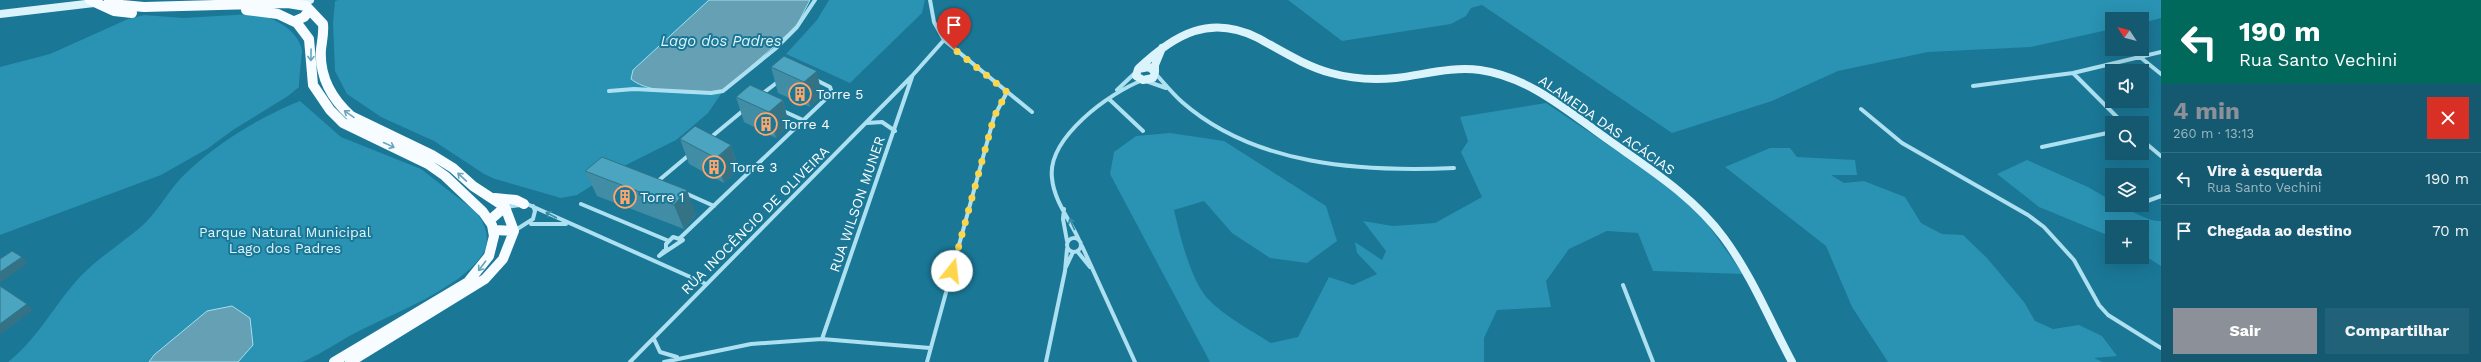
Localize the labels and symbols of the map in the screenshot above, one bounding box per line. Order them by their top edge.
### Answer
pin [937,8,971,49]
north arrow [2105,12,2149,56]
water label: Lago dos Padres [660,32,782,50]
one-way arrow [307,48,315,61]
street label: ALAMEDA DAS ACÁCIAS [1536,72,1678,178]
building icon: Torre 5 [787,81,813,107]
place label: Torre 5 [816,86,864,102]
one-way arrow [344,110,355,118]
building icon: Torre 4 [753,111,779,137]
place label: Torre 4 [782,116,830,132]
street label: RUA WILSON MUNER [826,134,888,274]
one-way arrow [382,142,394,149]
street label: RUA INOCÊNCIO DE OLIVEIRA [678,143,832,297]
building icon: Torre 3 [701,154,727,180]
place label: Torre 3 [730,159,778,175]
one-way arrow [457,172,468,181]
building icon: Torre 1 [612,184,638,210]
place label: Torre 1 [640,189,685,205]
one-way arrow [545,210,557,218]
one-way arrow [1068,219,1075,231]
park label: Parque Natural Municipal Lago dos Padres [199,224,372,256]
position arrow [931,250,973,292]
one-way arrow [478,261,486,272]

